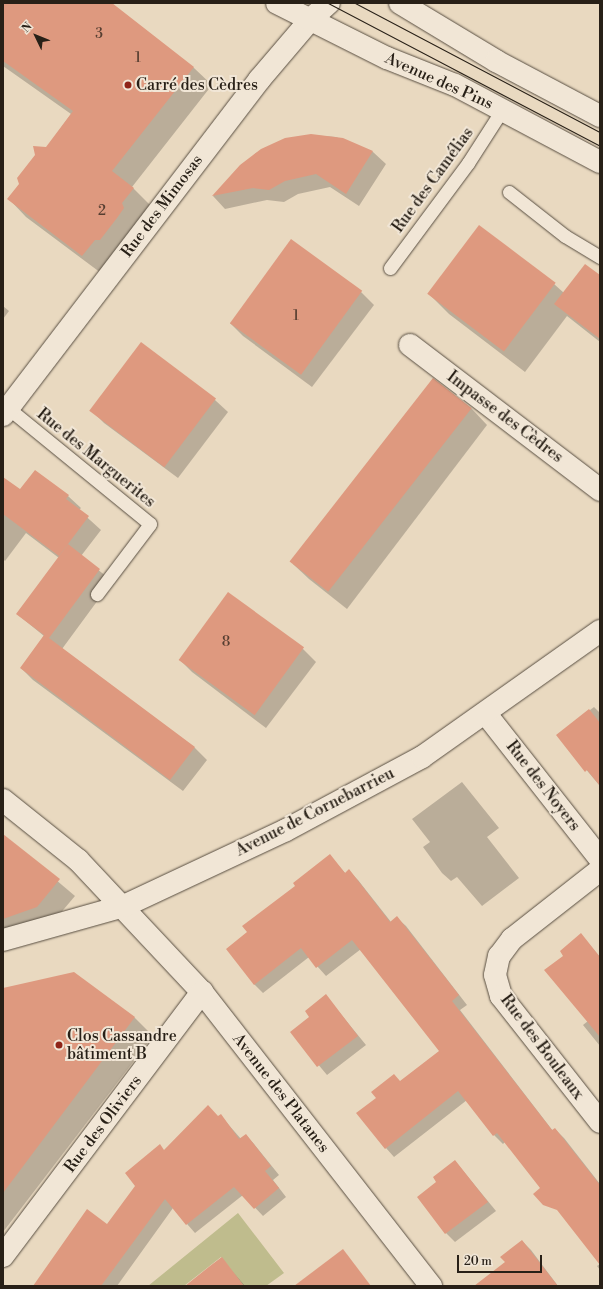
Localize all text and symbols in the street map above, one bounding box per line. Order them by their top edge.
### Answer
north arrow [16,16,56,56]
text: N [19,20,35,36]
house number: 3 [95,26,103,42]
street label: Avenue des Pins [382,49,496,113]
house number: 1 [135,50,141,66]
place label: Carré des Cèdres [136,75,258,95]
marker: Carré des Cèdres [123,80,133,90]
street label: Rue des Camélias [388,124,478,236]
street label: Rue des Mimosas [117,151,207,261]
house number: 2 [98,203,106,219]
house number: 1 [293,308,299,324]
street label: Impasse des Cèdres [443,367,567,467]
street label: Rue des Marguerites [33,404,159,512]
house number: 8 [222,634,230,650]
street label: Rue des Noyers [502,737,584,835]
street label: Avenue de Cornebarrieu [232,764,398,860]
street label: Rue des Bouleaux [496,991,588,1103]
place label: Clos Cassandre bâtiment B [67,1026,177,1064]
street label: Avenue des Platanes [229,1030,333,1156]
marker: Clos Cassandre bâtiment B [54,1040,64,1050]
street label: Rue des Oliviers [60,1072,146,1176]
scale bar [459,1247,544,1273]
text: 20 m [464,1254,492,1269]

